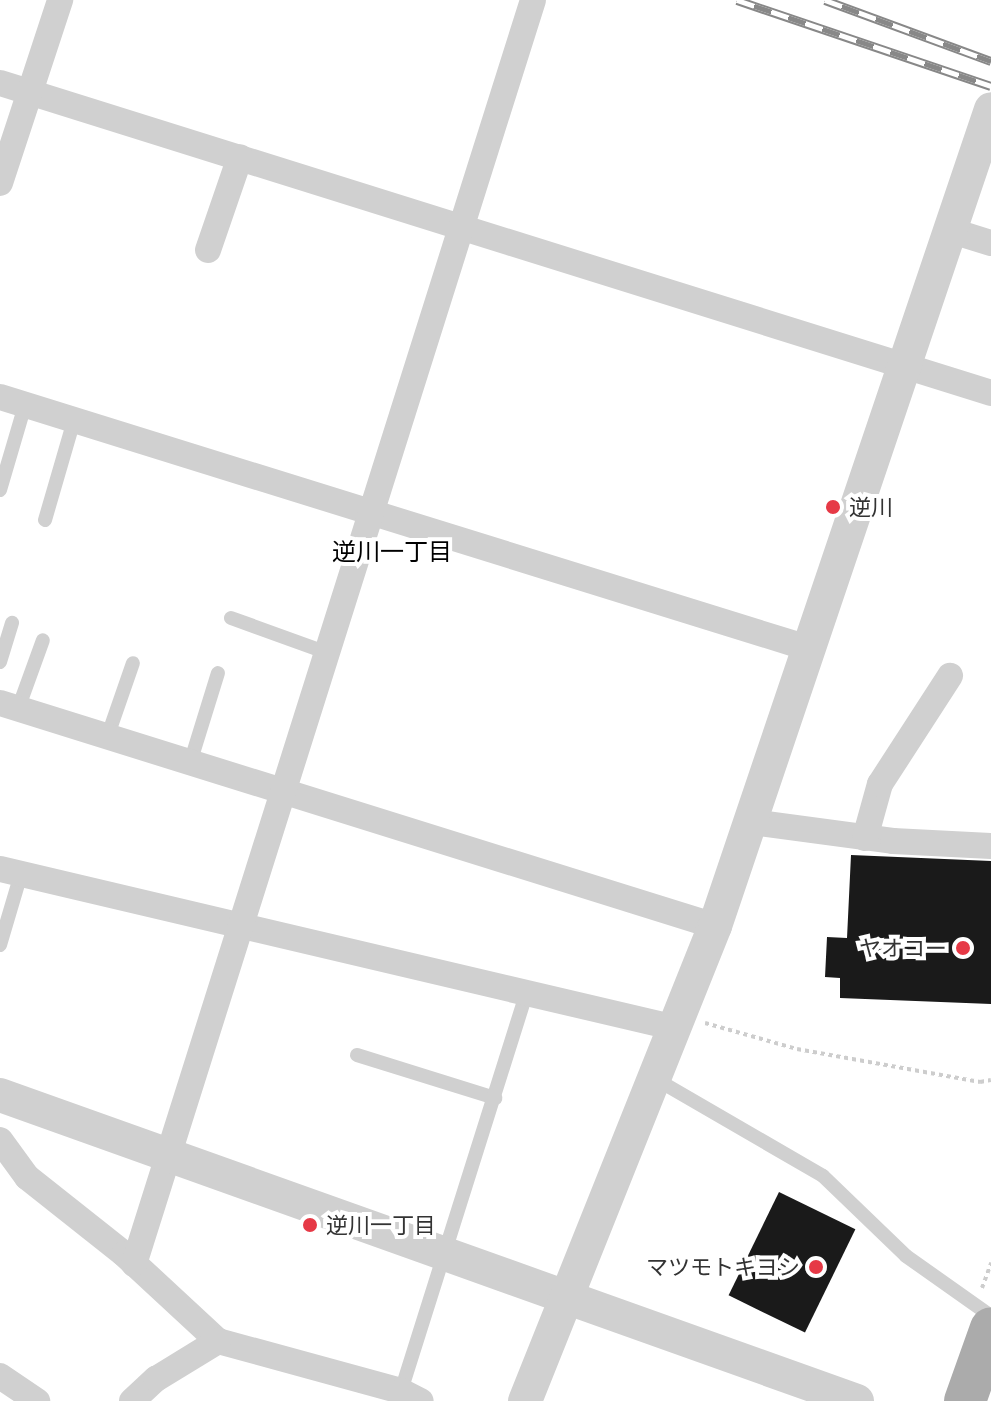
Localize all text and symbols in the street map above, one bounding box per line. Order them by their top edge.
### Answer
place label: 逆川 [849,494,893,520]
marker: 逆川 [824,498,842,516]
district label: 逆川一丁目 [332,537,452,565]
place label: ヤオコー [859,935,947,961]
marker: ヤオコー [954,939,972,957]
place label: 逆川一丁目 [326,1212,436,1238]
marker: 逆川一丁目 [301,1216,319,1234]
place label: マツモトキヨシ [646,1254,800,1280]
marker: マツモトキヨシ [807,1258,825,1276]

